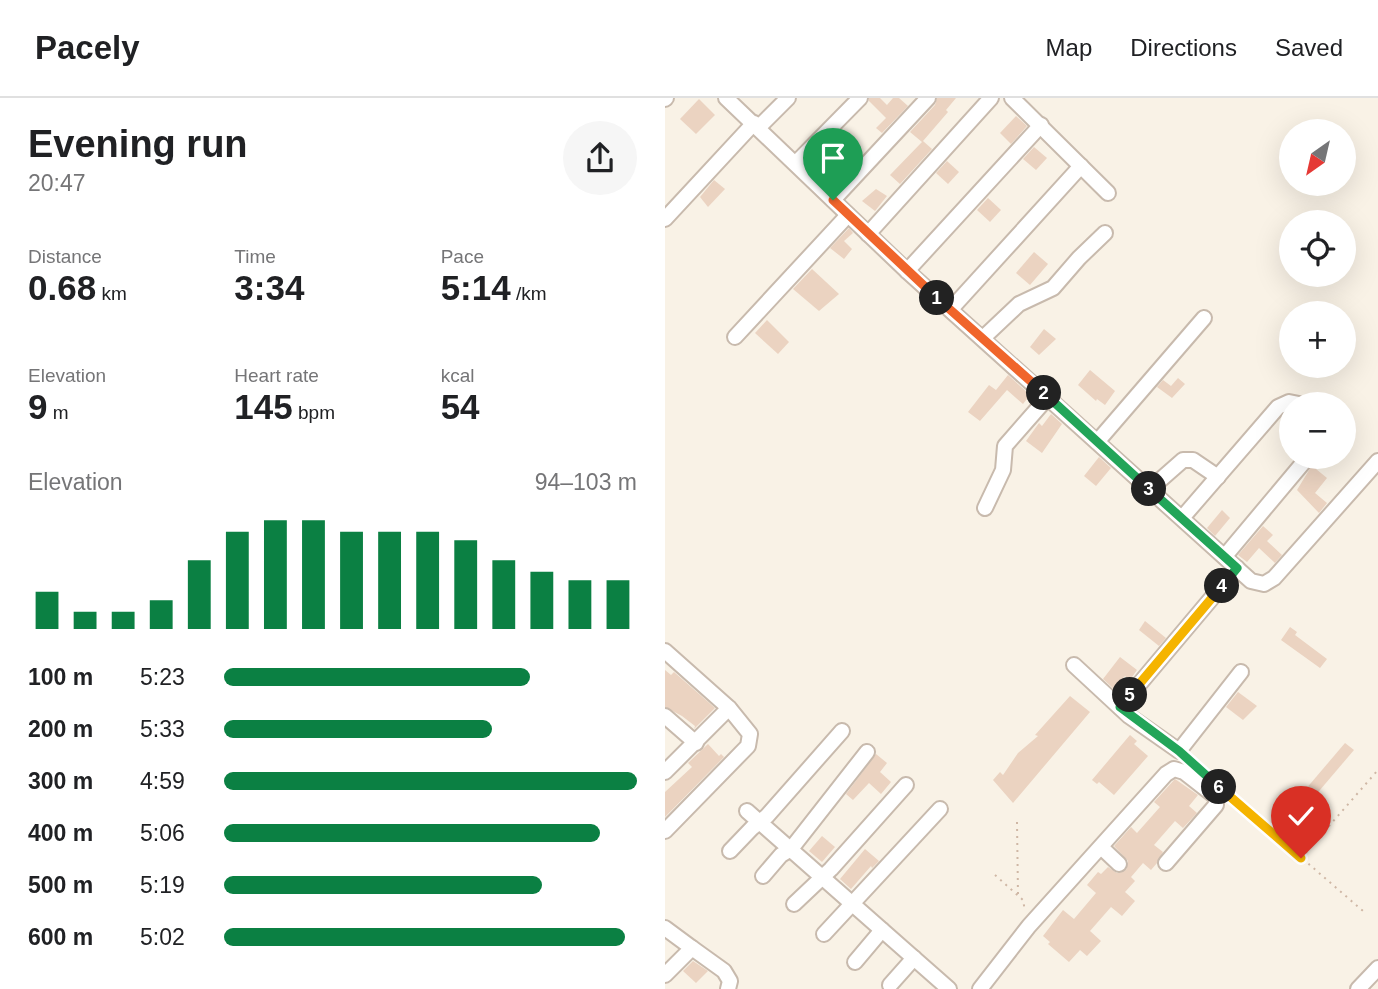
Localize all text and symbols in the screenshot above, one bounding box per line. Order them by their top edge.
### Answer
text: Pacely [35,29,140,66]
text: Map [1046,34,1092,61]
text: Directions [1130,34,1237,61]
text: Saved [1275,34,1343,61]
north arrow [1279,119,1356,196]
map controls [1279,119,1356,469]
button: share [563,121,637,195]
text: Evening run [28,123,248,165]
pin [803,128,863,200]
icon: arrive [814,139,852,177]
text: 20:47 [28,170,86,196]
button: locate [1279,210,1356,287]
text: Distance [28,246,102,267]
text: Time [234,246,276,267]
text: Pace [441,246,484,267]
text: 0.68 [28,268,96,307]
text: 3:34 [234,268,304,307]
text: 5:14 [441,268,511,307]
pin: 1 [919,280,955,316]
text: km [96,283,127,304]
text: /km [511,283,547,304]
text: 1 [931,287,942,308]
button: + [1279,301,1356,378]
text: Elevation [28,365,106,386]
text: Heart rate [234,365,319,386]
text: kcal [441,365,474,386]
pin: 2 [1027,376,1061,410]
text: 2 [1038,382,1049,403]
text: 9 [28,387,47,426]
text: 145 [234,387,293,426]
text: 54 [441,387,480,426]
button: − [1279,392,1356,469]
text: m [47,402,69,423]
text: bpm [293,402,335,423]
text: Elevation [28,469,123,495]
text: 94–103 m [535,469,637,495]
pin: 3 [1131,472,1167,506]
text: 3 [1143,478,1154,499]
pin: 4 [1205,568,1239,603]
text: 4 [1216,575,1227,596]
text: 100 m [28,664,93,690]
text: 5:23 [140,664,185,690]
pin: 5 [1113,678,1147,712]
text: 5 [1124,684,1135,705]
text: 200 m [28,716,93,742]
text: 5:33 [140,716,185,742]
text: 300 m [28,768,93,794]
text: 4:59 [140,768,185,794]
pin: 6 [1201,770,1237,804]
text: 6 [1213,776,1224,797]
pin [1271,786,1331,858]
icon: check [1282,797,1320,835]
text: 400 m [28,820,93,846]
text: 5:06 [140,820,185,846]
text: 500 m [28,872,93,898]
text: 5:19 [140,872,185,898]
text: 600 m [28,924,93,950]
text: 5:02 [140,924,185,950]

